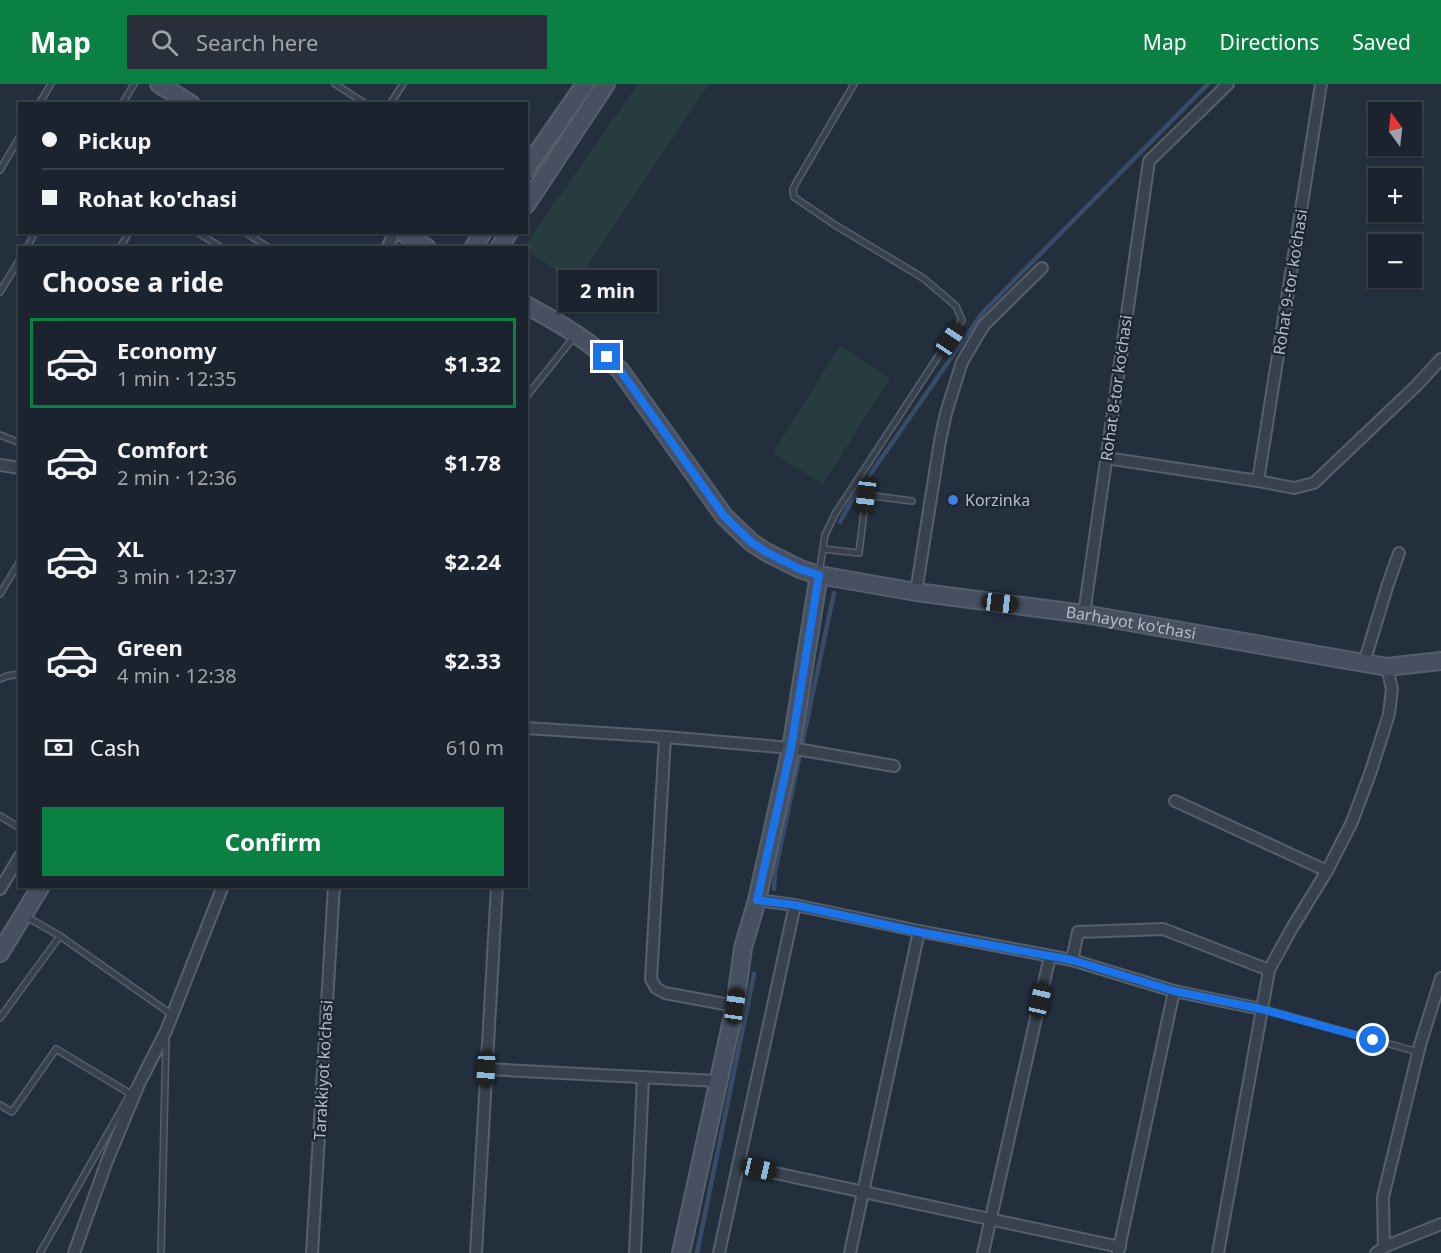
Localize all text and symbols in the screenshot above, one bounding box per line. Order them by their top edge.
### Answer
search box [127,15,547,69]
text: Map [30,23,91,61]
icon: search [148,26,181,59]
text: Search here [196,27,318,57]
text: Map [1143,28,1187,56]
text: Directions [1220,28,1319,56]
text: Saved [1352,28,1411,56]
north arrow [1368,102,1422,156]
map controls [1368,102,1422,288]
text: Pickup [78,125,151,155]
button: + [1368,168,1422,222]
text: Rohat ko'chasi [78,183,237,213]
street label: Rohat 9-tor ko‘chasi [1268,207,1312,357]
button: − [1368,234,1422,288]
text: Choose a ride [42,263,224,300]
callout: 2 min [558,270,656,312]
text: 2 min [580,277,635,304]
street label: Rohat 8-tor ko‘chasi [1095,313,1137,463]
car [932,320,968,360]
text: Economy [117,335,216,365]
icon: car [45,336,99,390]
route end [593,343,620,370]
text: $1.32 [444,348,501,378]
text: 1 min · 12:35 [117,365,237,392]
text: Comfort [117,434,208,464]
icon: car [45,435,99,489]
text: $1.78 [444,447,501,477]
text: 2 min · 12:36 [117,464,237,491]
car [855,476,877,514]
place label: Korzinka [965,489,1030,511]
marker: Korzinka [946,493,960,507]
text: XL [117,533,144,563]
icon: car [45,534,99,588]
text: $2.24 [444,546,501,576]
text: 3 min · 12:37 [117,563,237,590]
car [981,592,1019,614]
street label: Barhayot ko'chasi [1065,601,1198,644]
text: Green [117,632,183,662]
icon: car [45,633,99,687]
text: $2.33 [444,645,501,675]
text: 4 min · 12:38 [117,662,237,689]
icon: cash [42,731,75,764]
text: Cash [90,732,140,762]
text: 610 m [446,734,504,761]
button: Confirm [42,807,504,876]
car [1027,980,1053,1020]
car [724,987,746,1025]
street label: Tarakkiyot ko'chasi [308,1000,338,1140]
route start [1359,1026,1386,1053]
car [476,1051,496,1087]
car [739,1156,779,1182]

